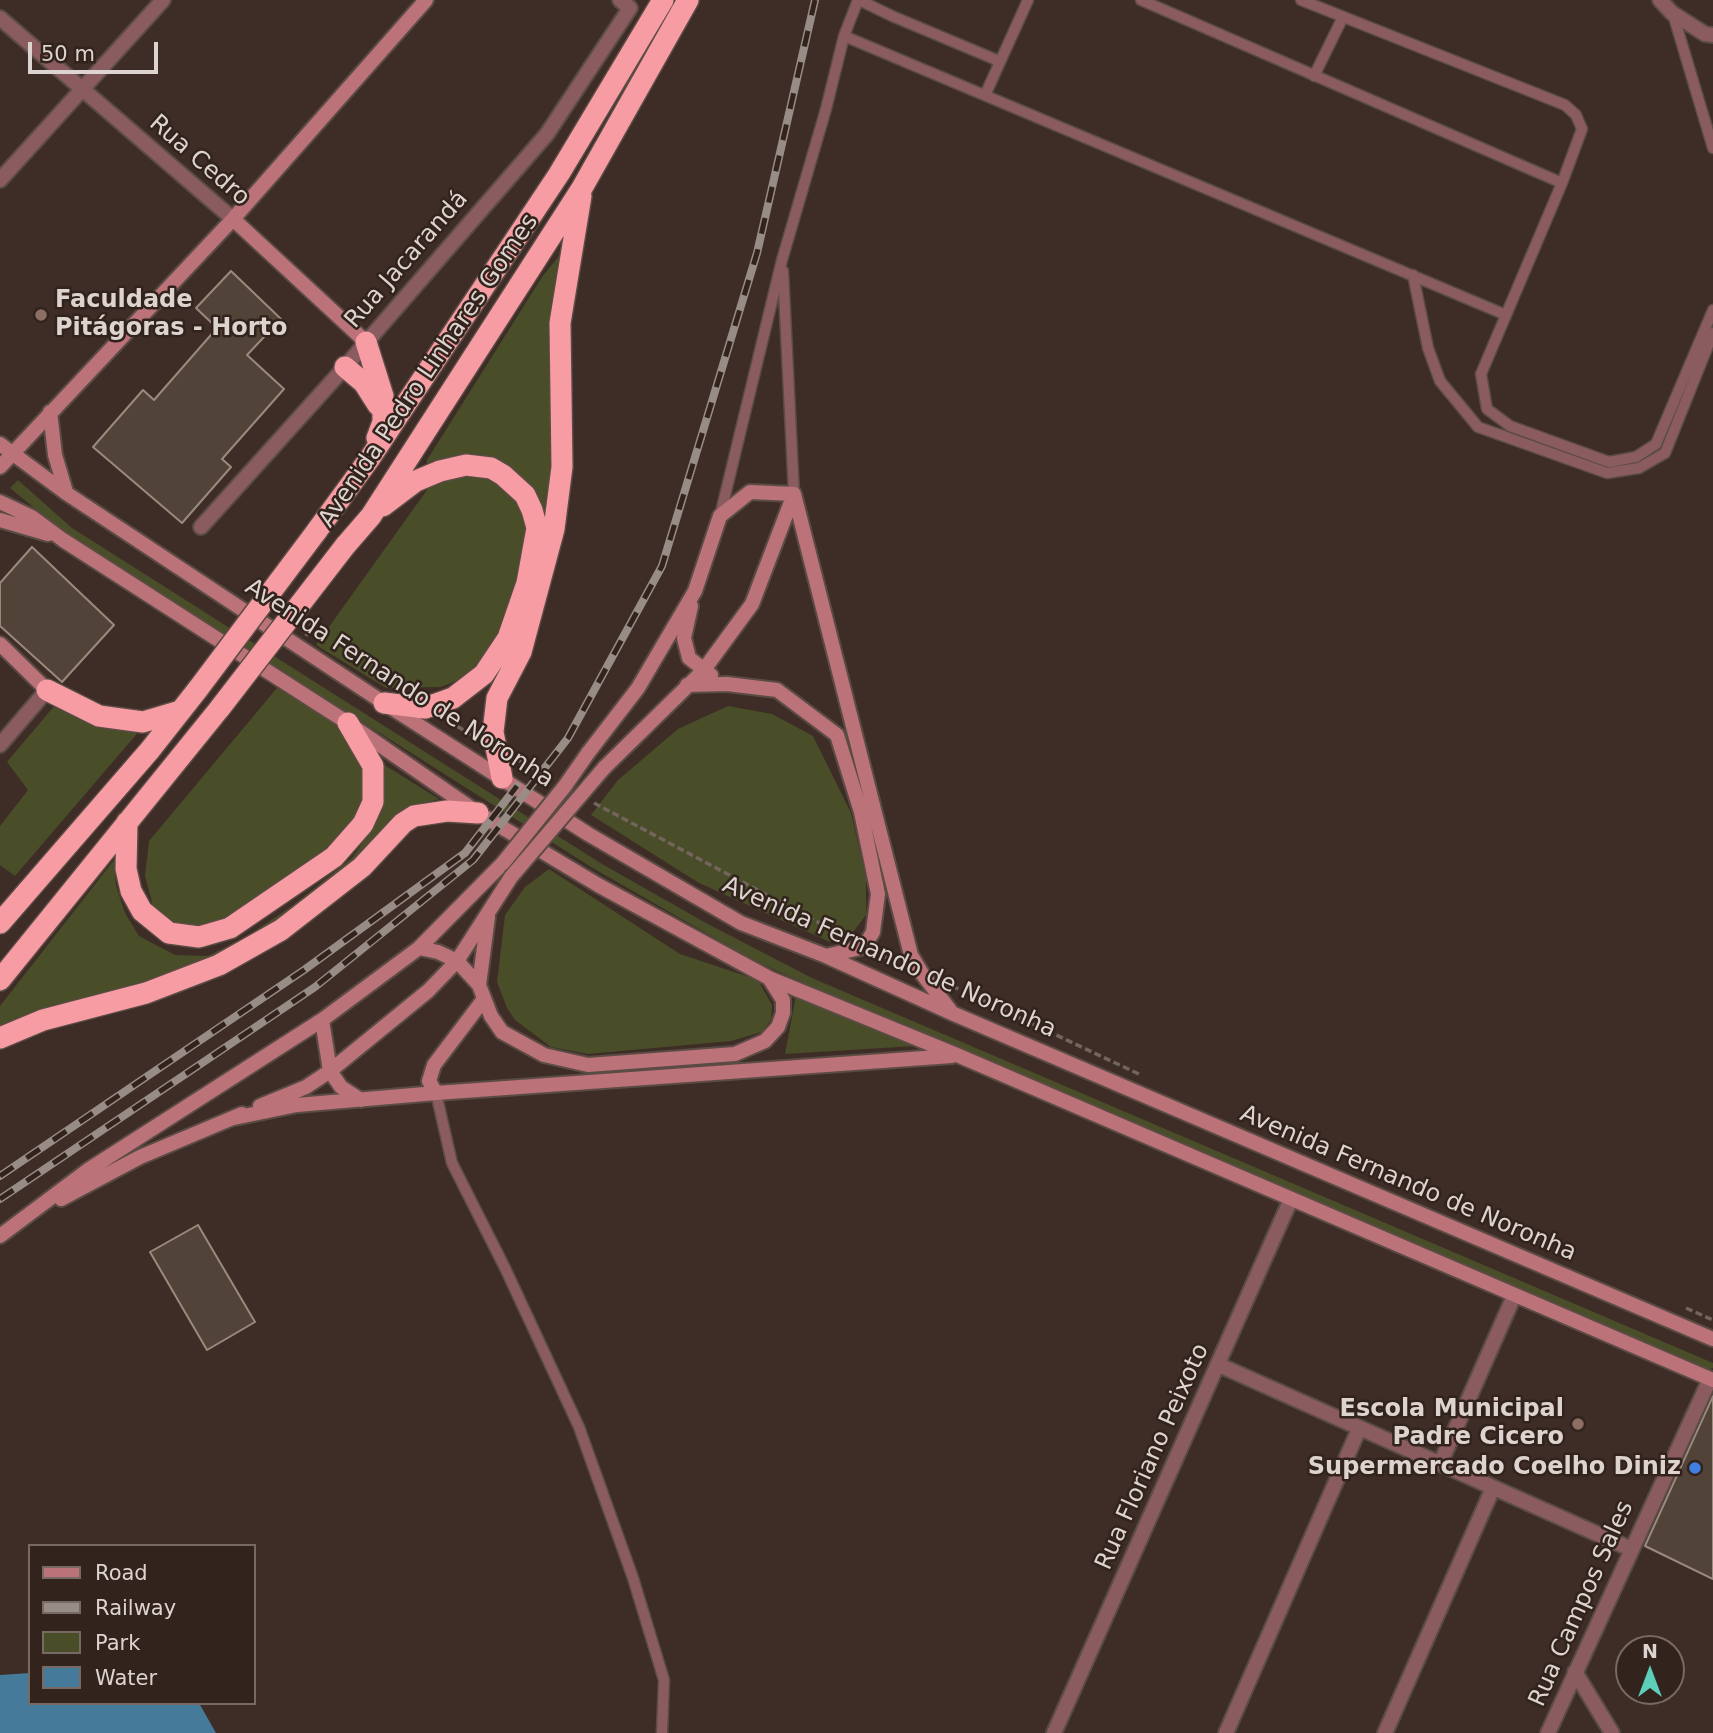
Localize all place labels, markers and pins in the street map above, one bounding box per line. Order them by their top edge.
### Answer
place label: Faculdade Pitágoras - Horto [55,287,288,343]
marker: Faculdade Pitágoras - Horto [33,307,49,323]
place label: Escola Municipal Padre Cicero [1339,1396,1564,1452]
marker: Escola Municipal Padre Cicero [1570,1416,1586,1432]
place label: Supermercado Coelho Diniz [1308,1454,1681,1482]
marker: Supermercado Coelho Diniz [1687,1460,1703,1476]

